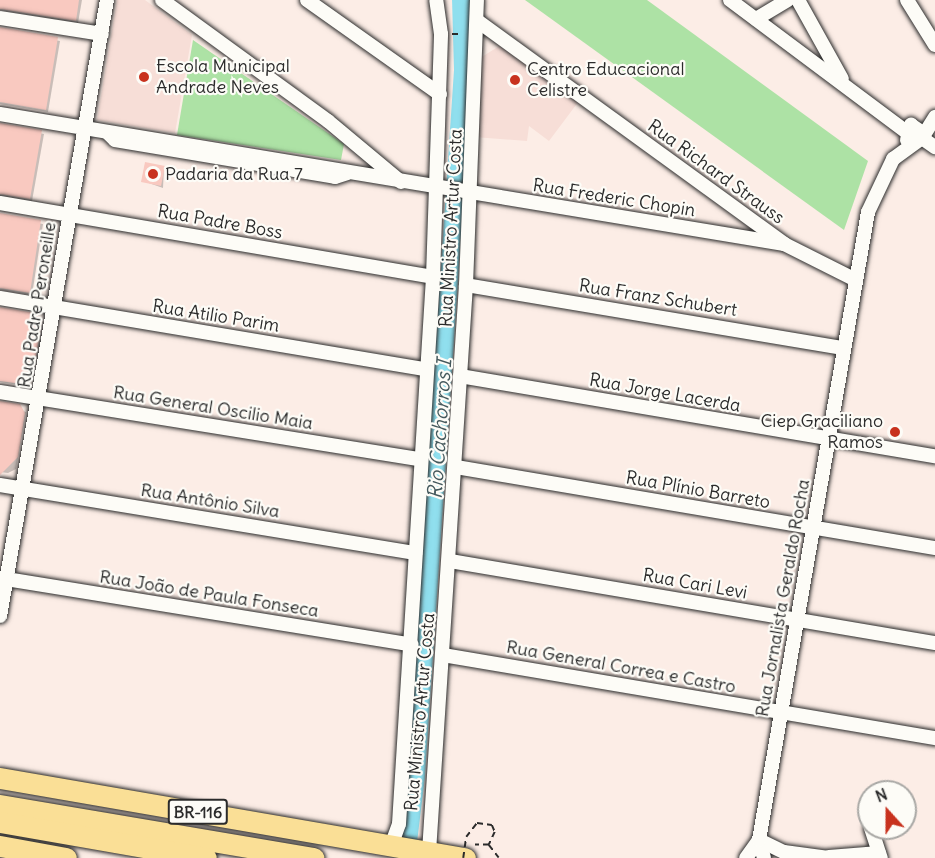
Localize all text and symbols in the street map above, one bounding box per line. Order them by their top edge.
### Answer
place label: Escola Municipal Andrade Neves [156,56,290,98]
place label: Centro Educacional Celistre [527,59,685,101]
marker: Escola Municipal Andrade Neves [137,70,151,84]
marker: Centro Educacional Celistre [508,73,522,87]
street label: Rua Richard Strauss [643,115,789,229]
street label: Rua Ministro Artur Costa [435,128,467,328]
place label: Padaria da Rua 7 [165,163,303,185]
marker: Padaria da Rua 7 [146,167,160,181]
street label: Rua Frederic Chopin [531,174,697,222]
street label: Rua Padre Boss [156,200,284,244]
street label: Rua Padre Peroneille [13,221,61,389]
street label: Rua Franz Schubert [578,275,738,321]
street label: Rua Atilio Parim [151,295,281,337]
water label: Rio Cachorros I [422,358,456,500]
street label: Rua Jorge Lacerda [588,369,742,417]
street label: Rua General Oscilio Maia [112,382,314,434]
place label: Ciep Graciliano Ramos [760,411,883,454]
marker: Ciep Graciliano Ramos [888,425,902,439]
street label: Rua Plínio Barreto [624,467,772,513]
street label: Rua Jornalista Geraldo Rocha [751,478,815,718]
street label: Rua Antônio Silva [139,479,281,523]
street label: Rua Cari Levi [641,564,749,604]
street label: Rua João de Paula Fonseca [98,566,320,622]
street label: Rua Ministro Artur Costa [401,612,439,812]
street label: Rua General Correa e Castro [505,636,737,698]
north arrow [857,780,917,840]
text: N [873,784,890,806]
road number: BR-116 [166,799,230,825]

